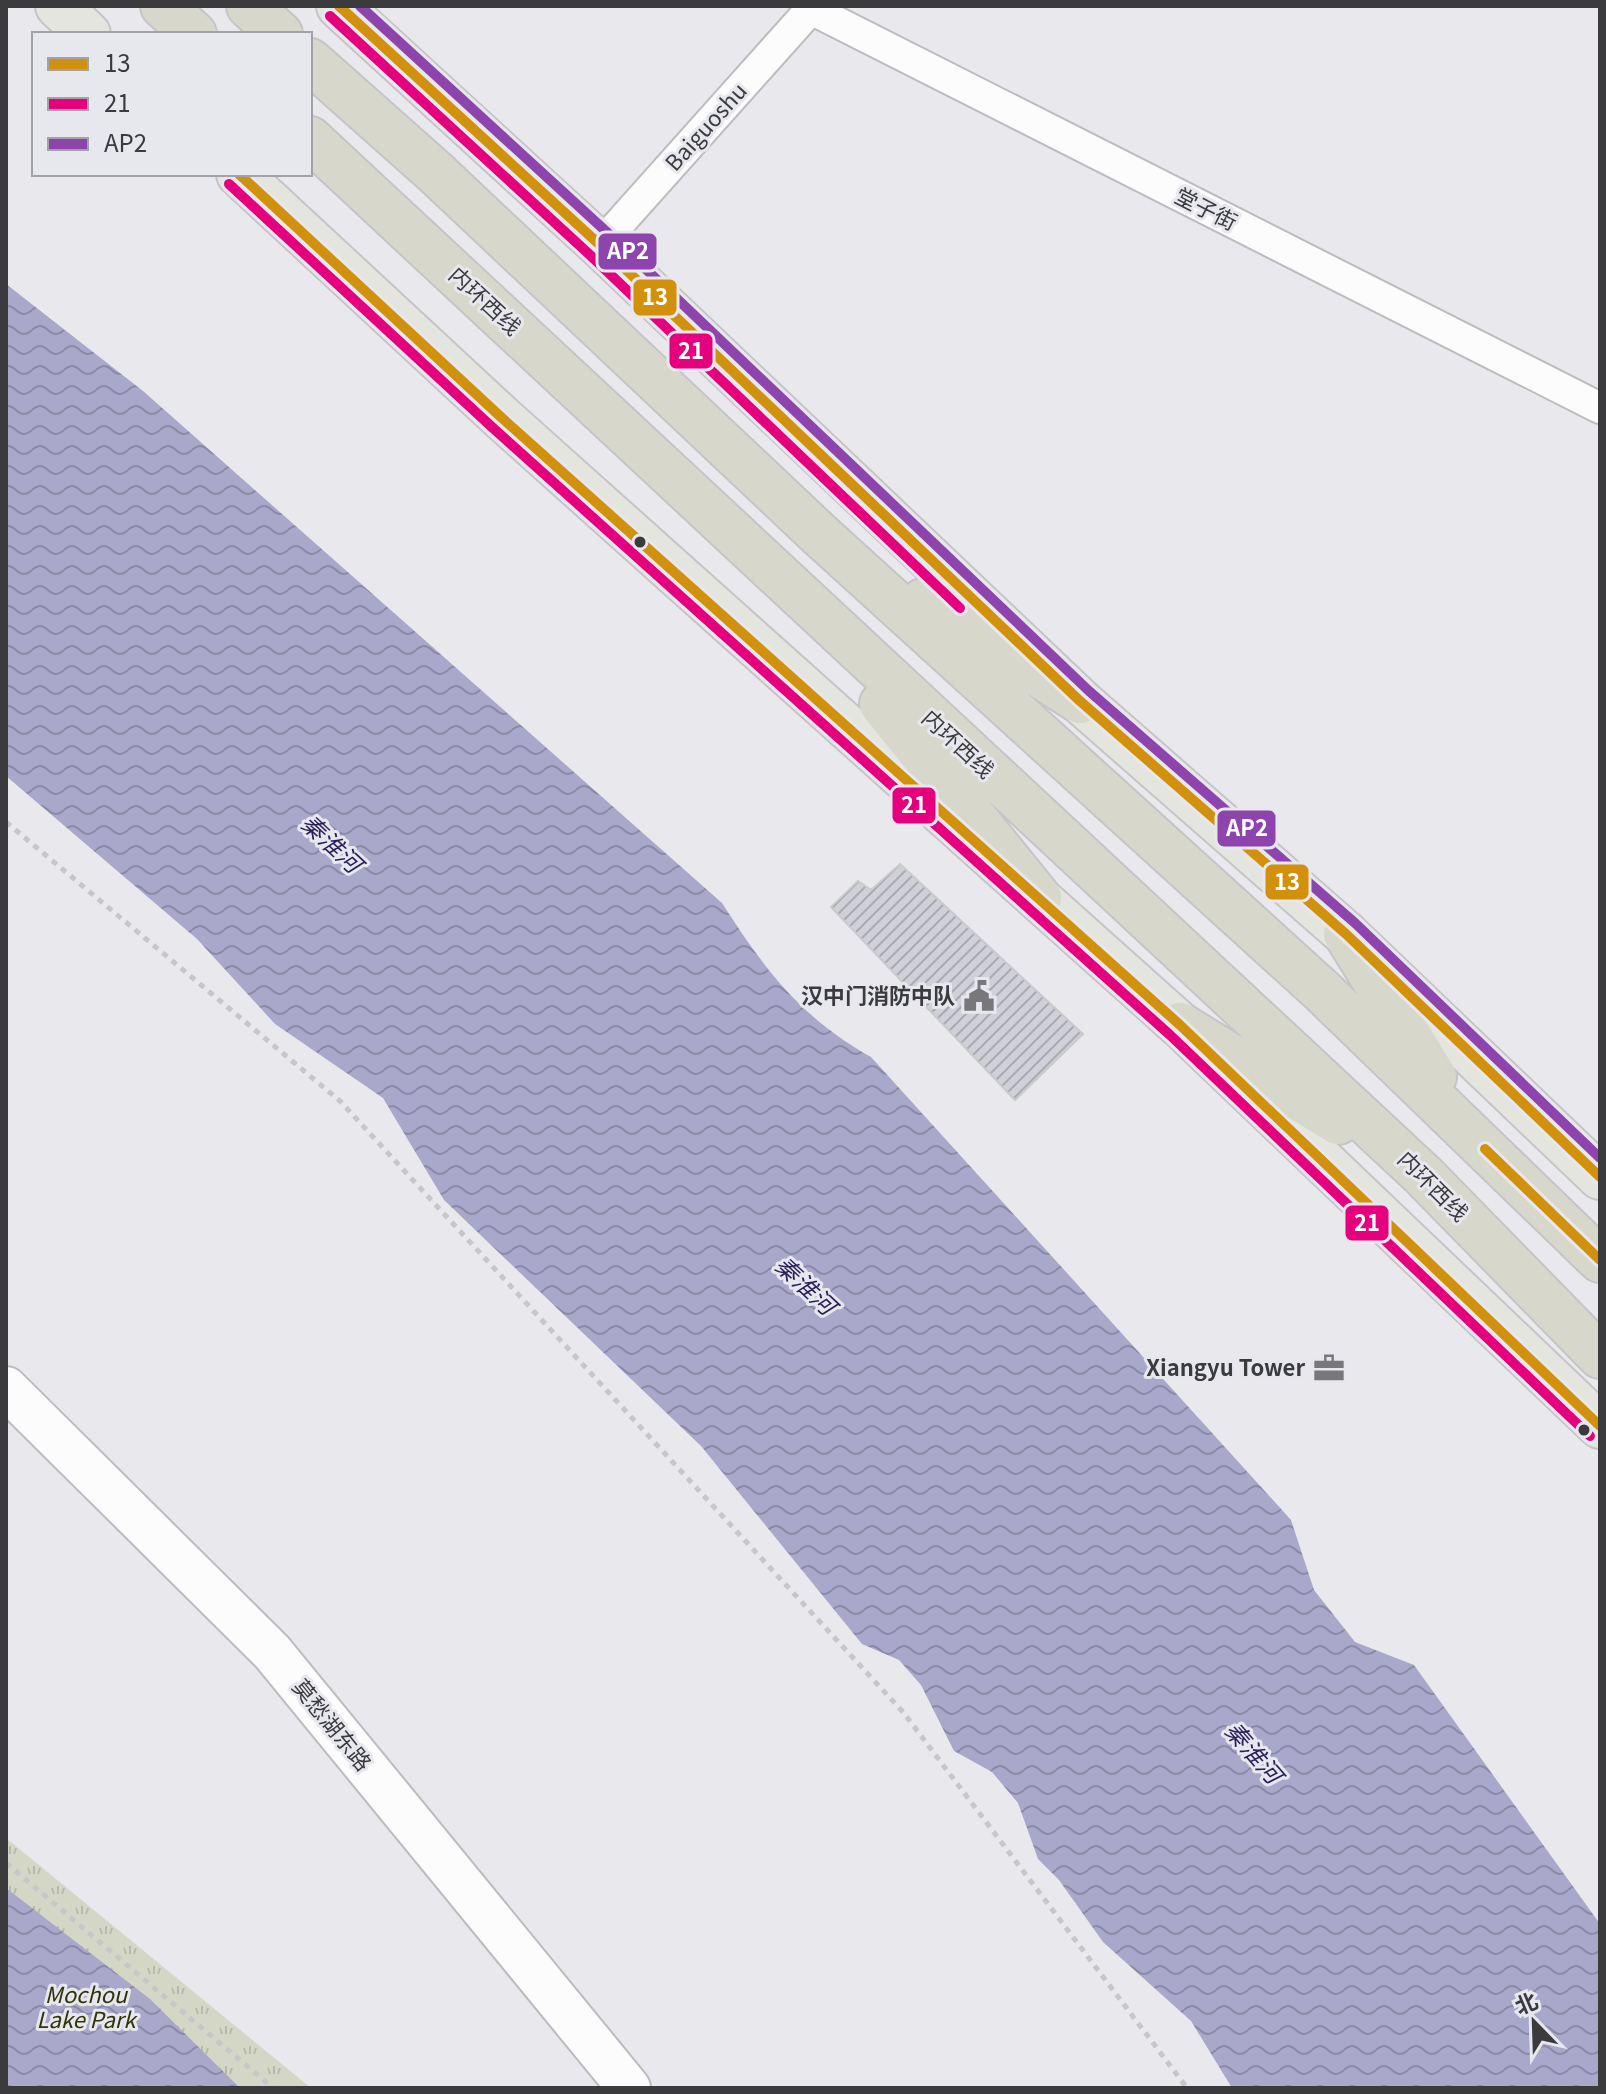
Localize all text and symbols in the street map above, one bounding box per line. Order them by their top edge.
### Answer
legend [32,32,312,176]
text: 13 [104,44,131,79]
street label: Baiguoshu [656,74,753,177]
text: 21 [104,84,131,119]
text: AP2 [104,124,147,159]
street label: 堂子街 [1170,178,1244,236]
line badge: AP2 [597,232,658,271]
text: AP2 [606,233,649,265]
street label: 内环西线 [443,258,529,341]
line badge: 13 [632,278,678,317]
text: 13 [642,279,668,311]
line badge: 21 [668,332,714,370]
text: 21 [678,333,704,365]
unlabelled marker [632,534,648,550]
street label: 内环西线 [916,701,1002,784]
line badge: 21 [891,786,937,825]
text: 21 [901,787,927,819]
water label: 秦淮河 [294,805,374,882]
line badge: AP2 [1216,809,1277,848]
text: AP2 [1225,810,1268,842]
line badge: 13 [1264,863,1310,901]
text: 13 [1274,864,1300,896]
place label: 汉中门消防中队 [801,978,955,1010]
public building icon: 汉中门消防中队 [962,979,996,1013]
street label: 内环西线 [1392,1142,1477,1227]
line badge: 21 [1344,1204,1390,1242]
text: 21 [1354,1205,1380,1237]
water label: 秦淮河 [768,1247,848,1324]
place label: Xiangyu Tower [1146,1350,1305,1382]
office icon: Xiangyu Tower [1312,1351,1346,1385]
unlabelled marker [1576,1422,1592,1438]
street label: 莫愁湖东路 [287,1671,381,1777]
water label: 秦淮河 [1218,1713,1294,1793]
park label: Mochou Lake Park [37,1977,138,2034]
north arrow [1494,1982,1574,2062]
text: 北 [1509,1983,1542,2021]

